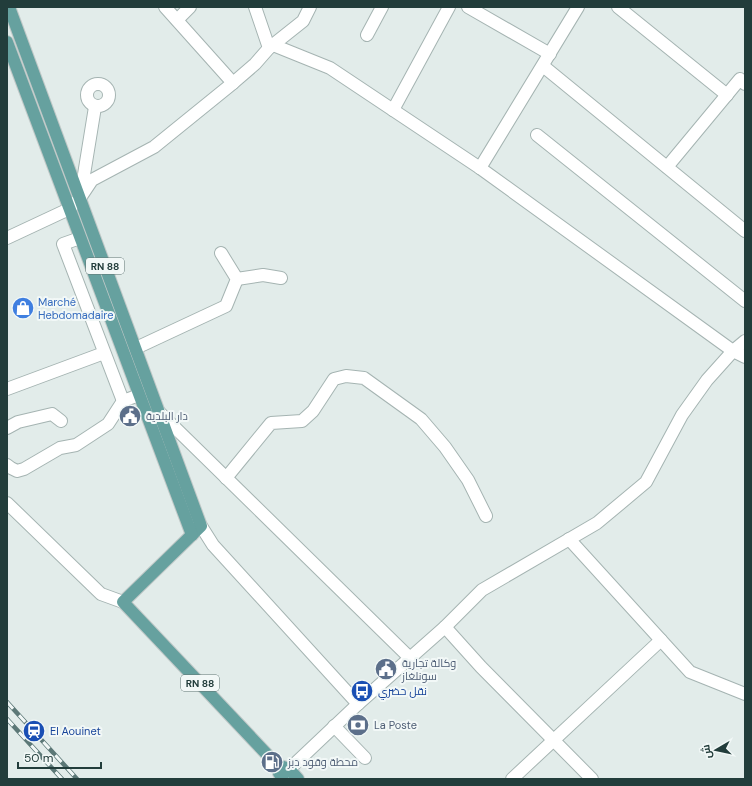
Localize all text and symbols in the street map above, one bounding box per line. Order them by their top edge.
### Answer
road number: RN 88 [86,258,124,274]
shop icon: Marché Hebdomadaire [10,295,36,321]
place label: Marché Hebdomadaire [38,295,113,322]
public building icon: دار البلدية [117,403,143,429]
place label: دار البلدية [146,409,188,423]
public building icon: وكالة تجارية سونلغاز [373,656,399,682]
place label: وكالة تجارية سونلغاز [401,656,456,683]
road number: RN 88 [181,675,219,691]
bus stop icon: نقل حضري [349,678,375,704]
place label: نقل حضري [378,684,427,700]
bank icon: La Poste [345,712,371,738]
station icon: El Aouinet [21,718,47,744]
place label: La Poste [374,718,417,732]
place label: El Aouinet [50,724,101,738]
north arrow [696,730,736,770]
text: ش [698,743,714,760]
scale bar [18,744,101,770]
fuel station icon: محطة وقود دبز [259,749,285,775]
text: 50 m [24,750,53,766]
place label: محطة وقود دبز [287,755,358,769]

